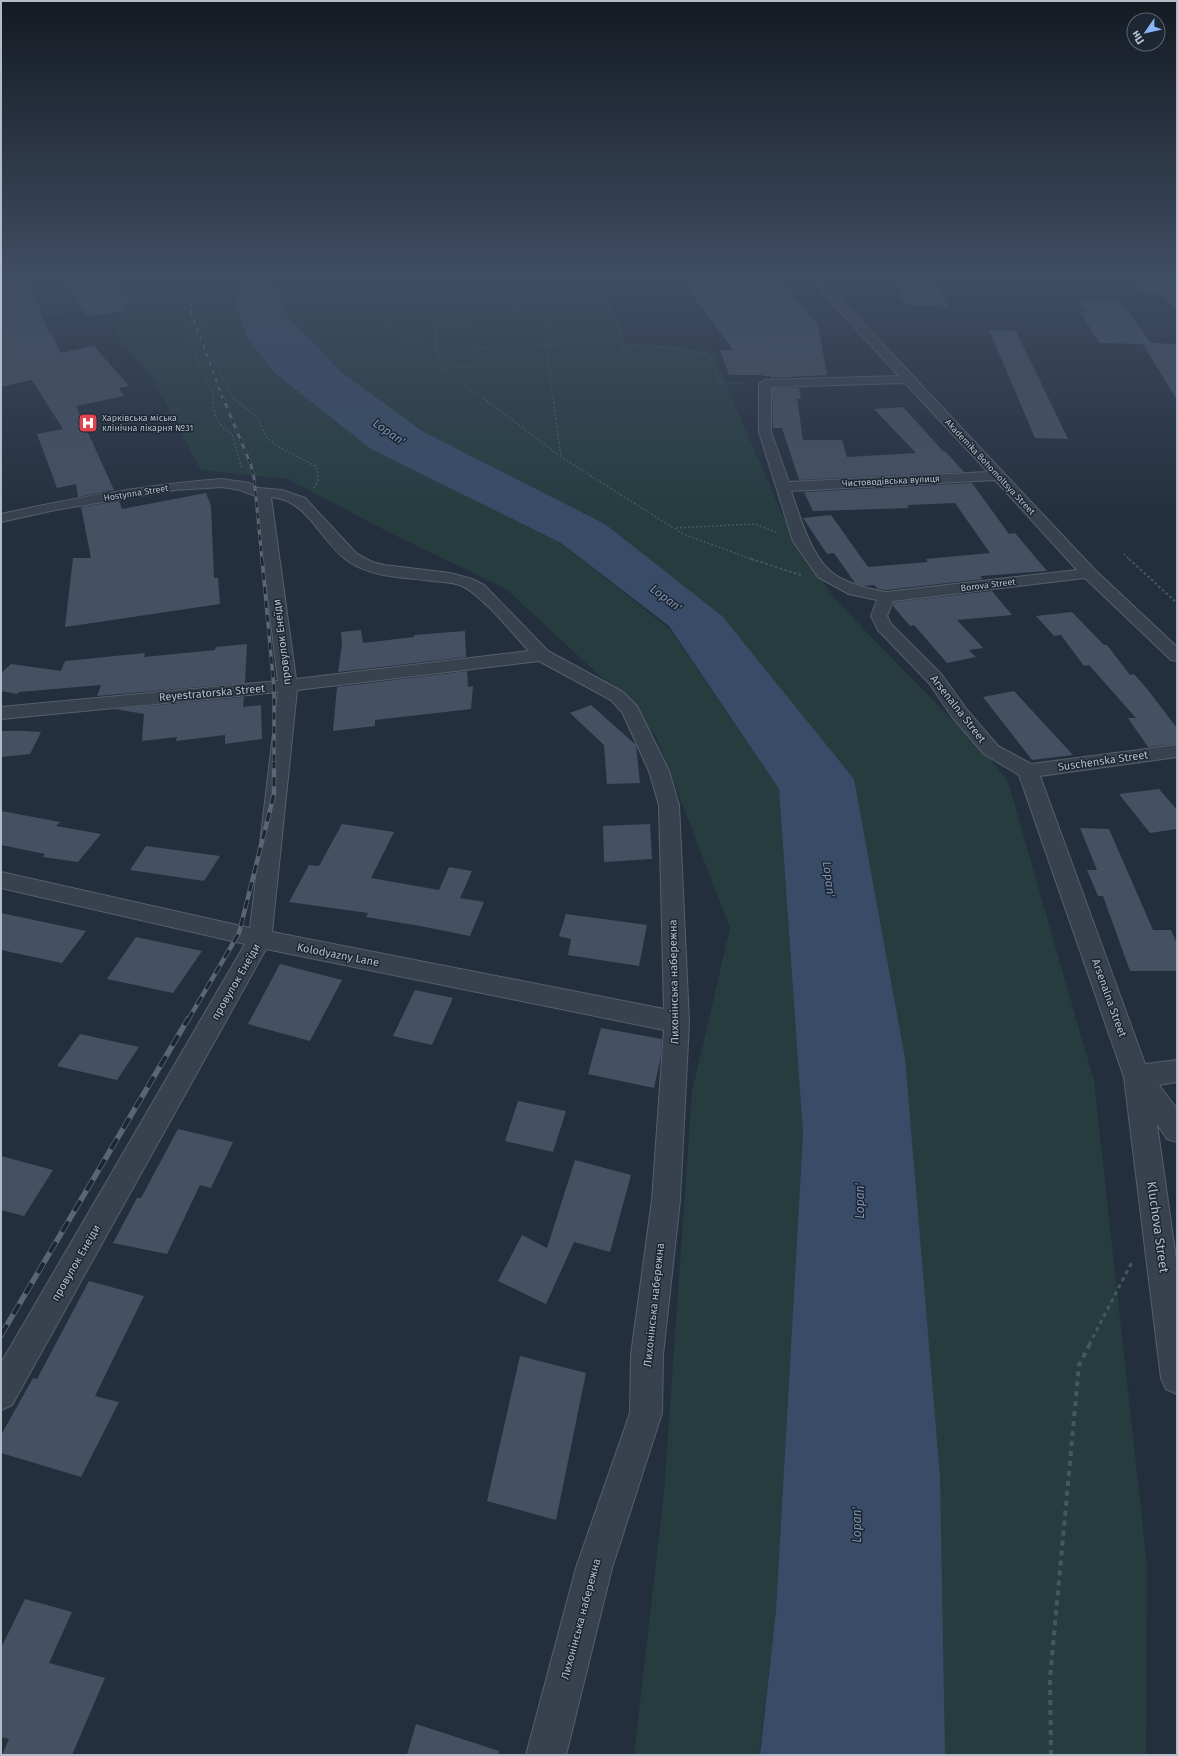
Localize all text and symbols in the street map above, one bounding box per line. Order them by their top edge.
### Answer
north arrow [1126,12,1166,52]
text: Пн [1129,28,1147,47]
hospital icon: Харківська міська клінічна лікарня №31 [77,412,99,434]
place label: Харківська міська клінічна лікарня №31 [102,413,193,433]
water label: Lopan' [370,416,408,448]
street label: Akademika Bohomoltsya Street [943,417,1037,517]
street label: Чистоводівська вулиця [842,473,940,489]
street label: Hostynna Street [103,483,170,503]
street label: Borova Street [960,577,1017,593]
water label: Lopan' [648,582,685,615]
street label: провулок Енеїди [270,598,294,686]
street label: Arsenalna Street [928,673,988,745]
street label: Reyestratorska Street [158,682,266,704]
street label: Suschenska Street [1057,748,1149,774]
water label: Lopan' [820,860,838,898]
street label: Лихонінська набережна [666,920,682,1044]
street label: провулок Енеїди [209,941,263,1023]
street label: Kolodyazny Lane [296,941,380,969]
street label: Arsenalna Street [1089,957,1129,1039]
street label: Kluchova Street [1144,1180,1172,1274]
water label: Lopan' [853,1183,867,1219]
street label: провулок Енеїди [49,1222,103,1304]
street label: Лихонінська набережна [641,1242,667,1368]
water label: Lopan' [850,1507,864,1543]
street label: Лихонінська набережна [559,1557,603,1681]

